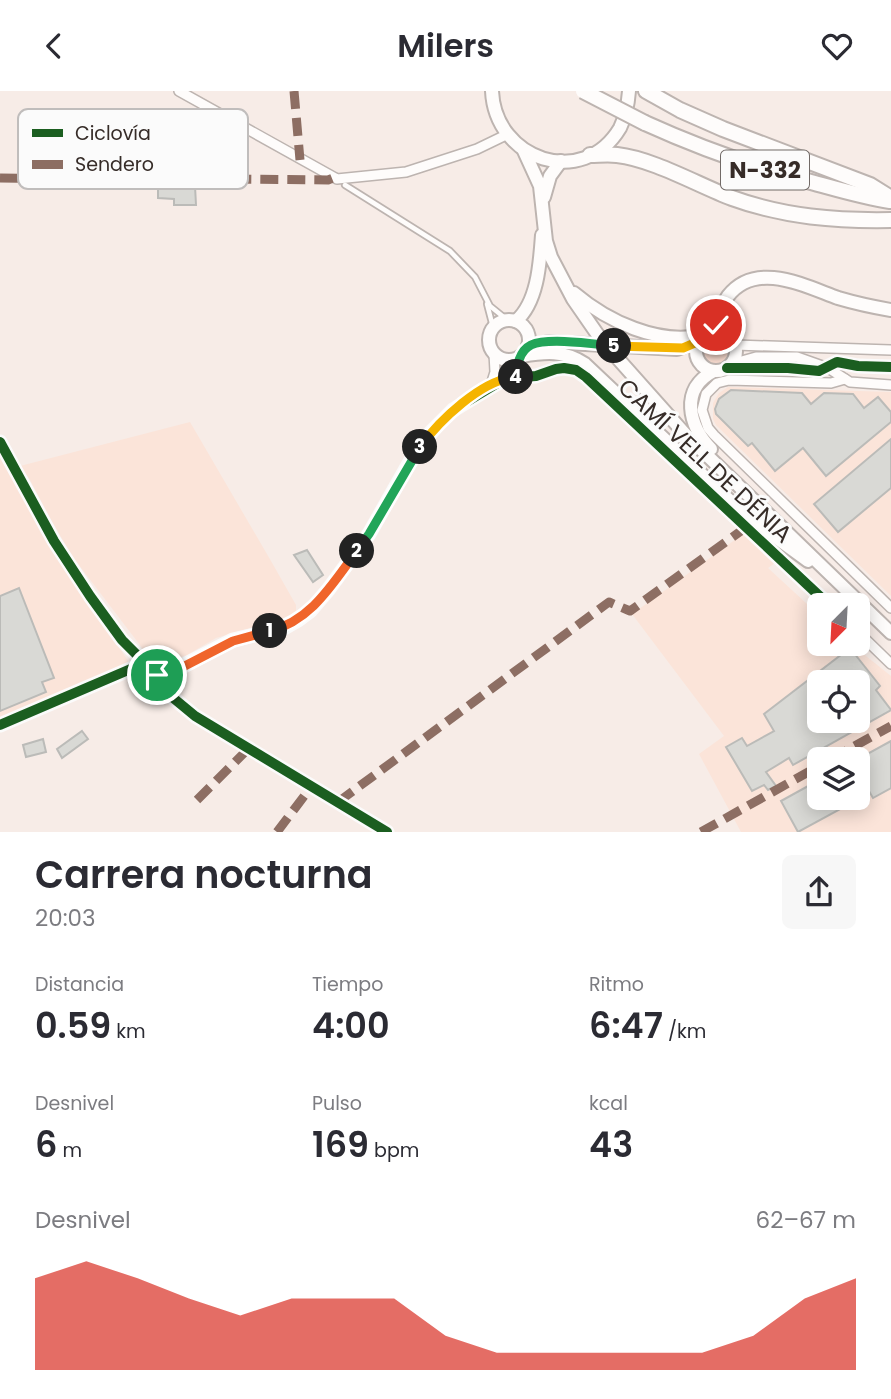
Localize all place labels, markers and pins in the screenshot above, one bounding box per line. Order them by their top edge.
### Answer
pin [686,295,746,355]
pin: 5 [596,329,632,363]
pin: 4 [498,359,534,395]
pin: 3 [402,429,438,465]
pin: 2 [340,533,374,568]
pin: 1 [252,613,288,649]
pin [127,645,187,705]

